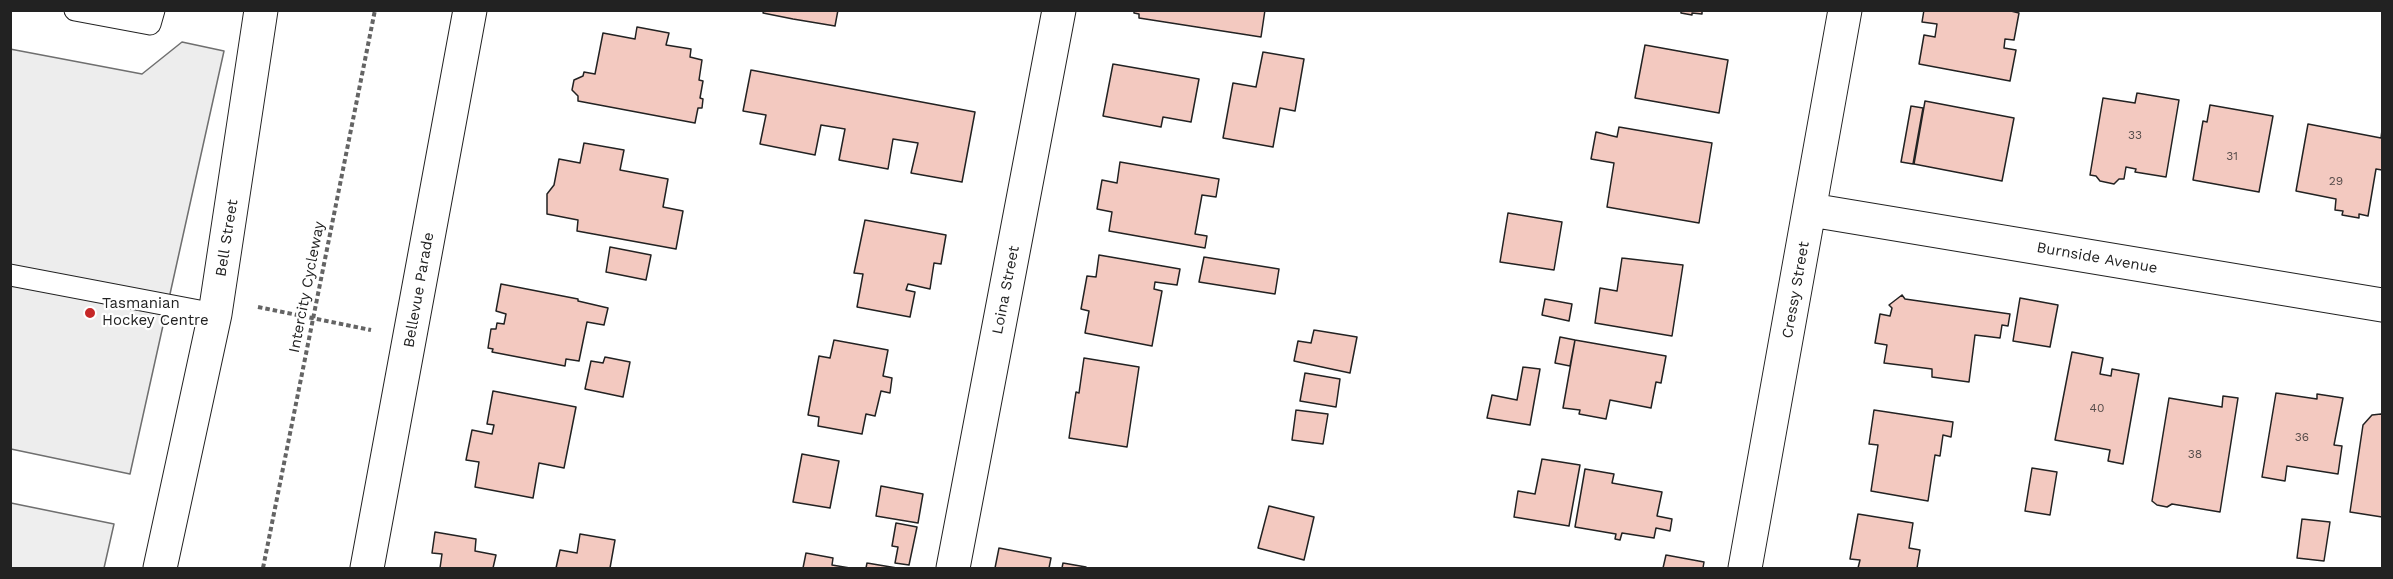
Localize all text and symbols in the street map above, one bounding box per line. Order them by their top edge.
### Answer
house number: 33 [2128,128,2142,142]
house number: 31 [2226,149,2238,163]
house number: 29 [2329,174,2343,188]
street label: Bell Street [212,198,242,278]
street label: Intercity Cycleway [285,220,329,354]
street label: Bellevue Parade [400,231,438,349]
street label: Burnside Avenue [2035,238,2159,278]
street label: Cressy Street [1779,240,1813,340]
street label: Loina Street [989,244,1023,336]
place label: Tasmanian Hockey Centre [102,295,209,330]
marker: Tasmanian Hockey Centre [83,306,97,320]
house number: 40 [2090,401,2104,415]
house number: 36 [2295,430,2309,444]
house number: 38 [2188,447,2202,461]

